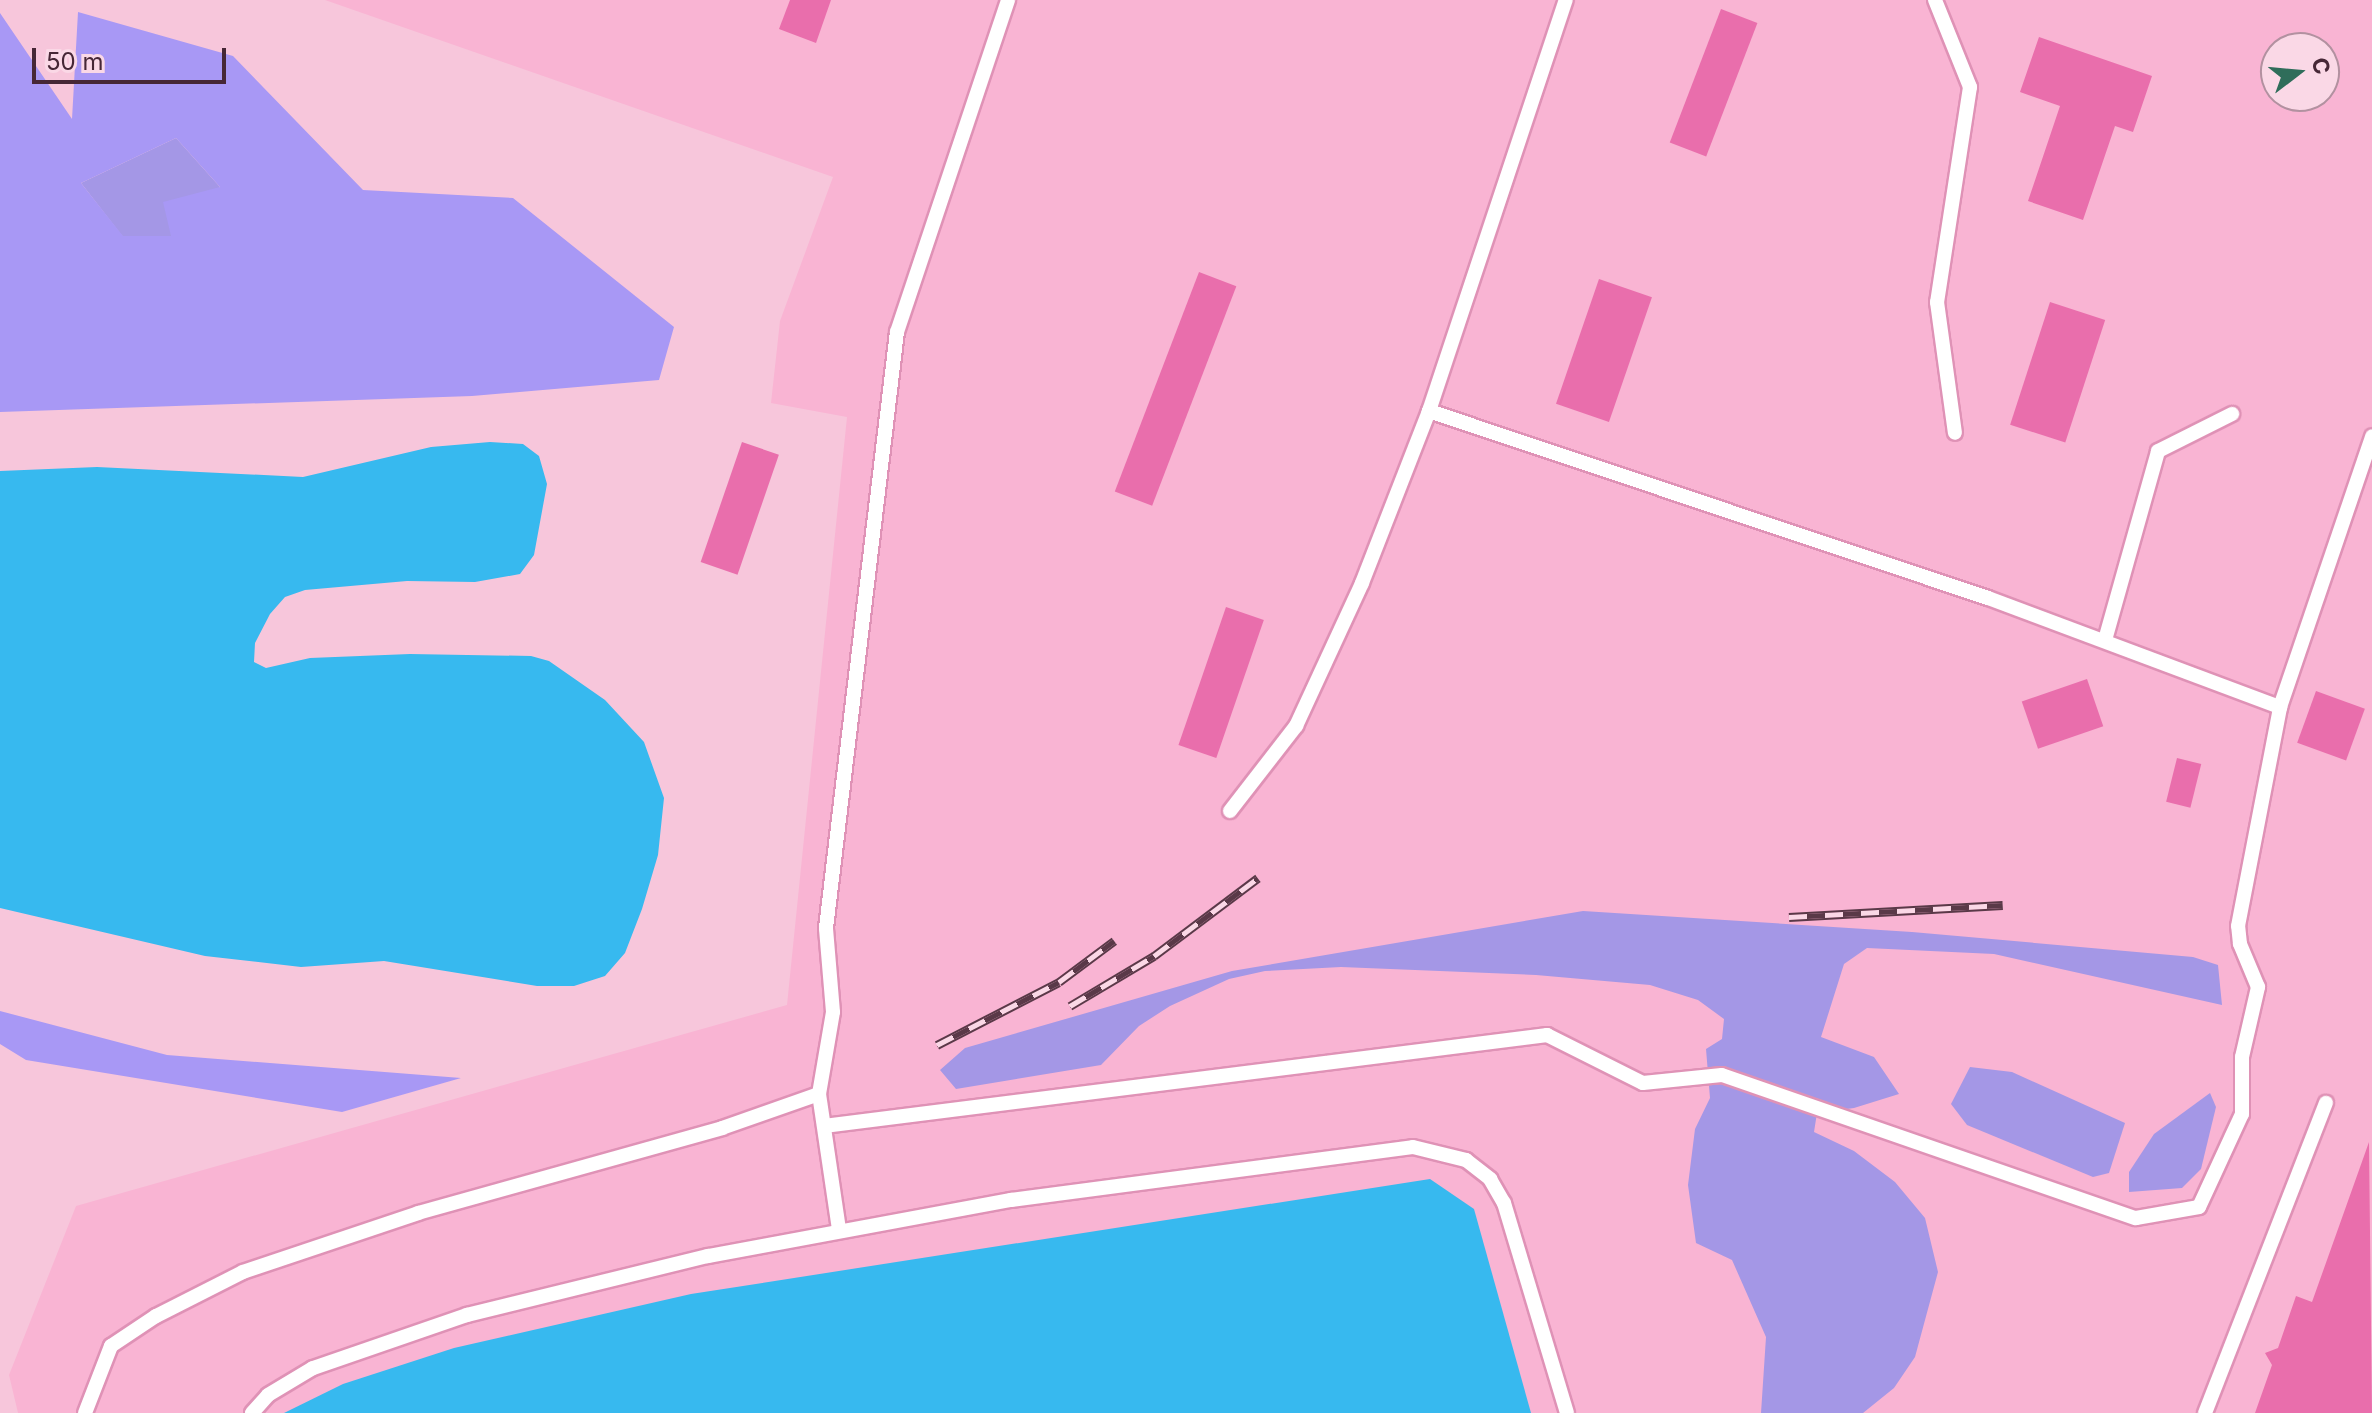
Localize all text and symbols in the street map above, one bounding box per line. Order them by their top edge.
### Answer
scale bar [36,32,230,82]
north arrow [2260,32,2340,112]
text: 50 m [46,47,104,76]
text: С [2306,55,2336,77]

